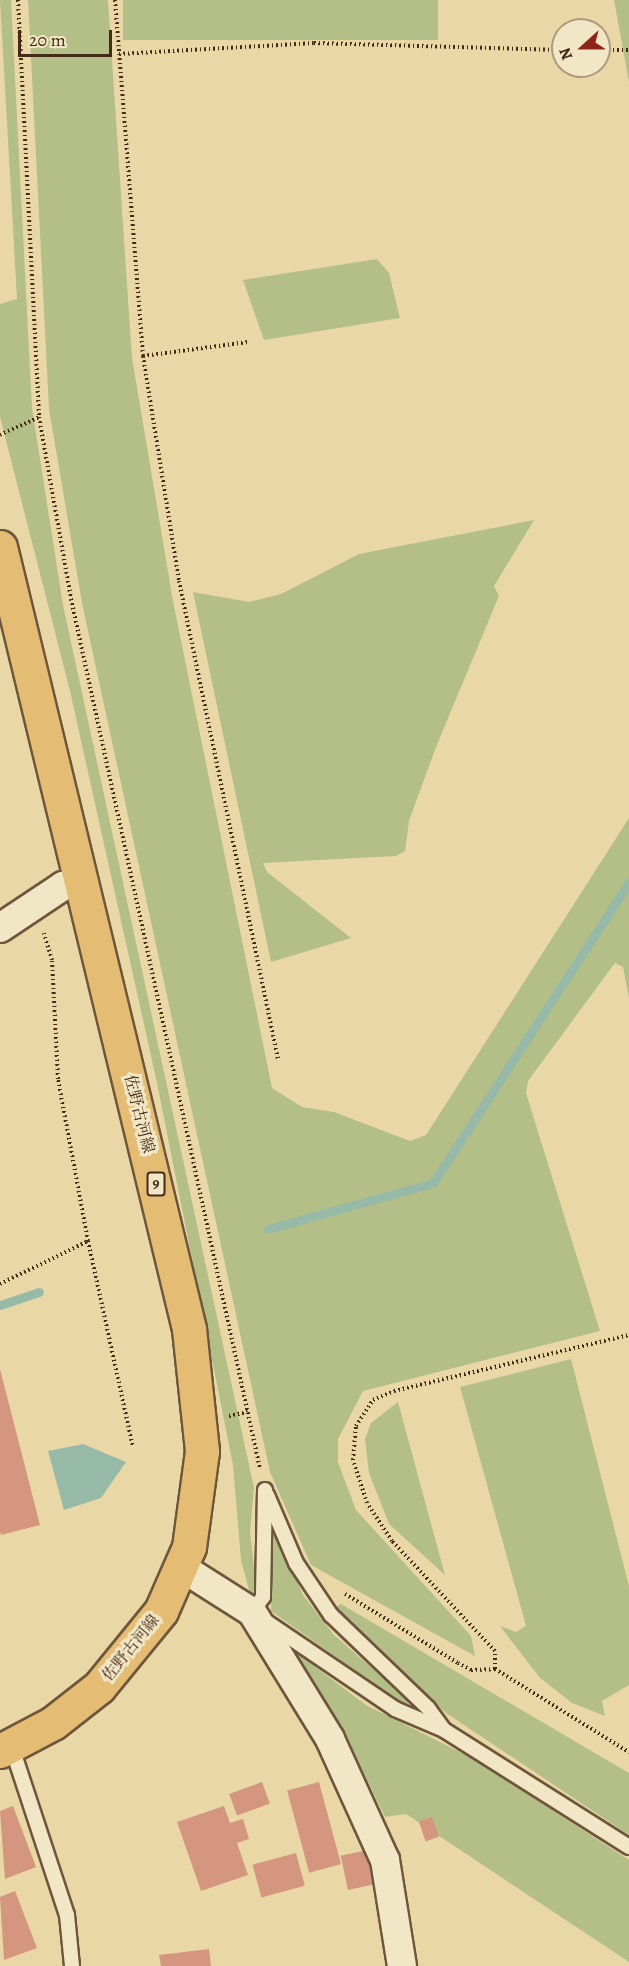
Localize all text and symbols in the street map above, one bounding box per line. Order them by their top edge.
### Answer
scale bar [21,18,116,56]
north arrow [551,18,611,78]
text: 20 m [29,28,66,52]
text: N [554,44,578,63]
street label: 佐野古河線 [120,1073,158,1155]
road number: 9 [146,1172,166,1196]
street label: 佐野古河線 [98,1611,164,1685]

